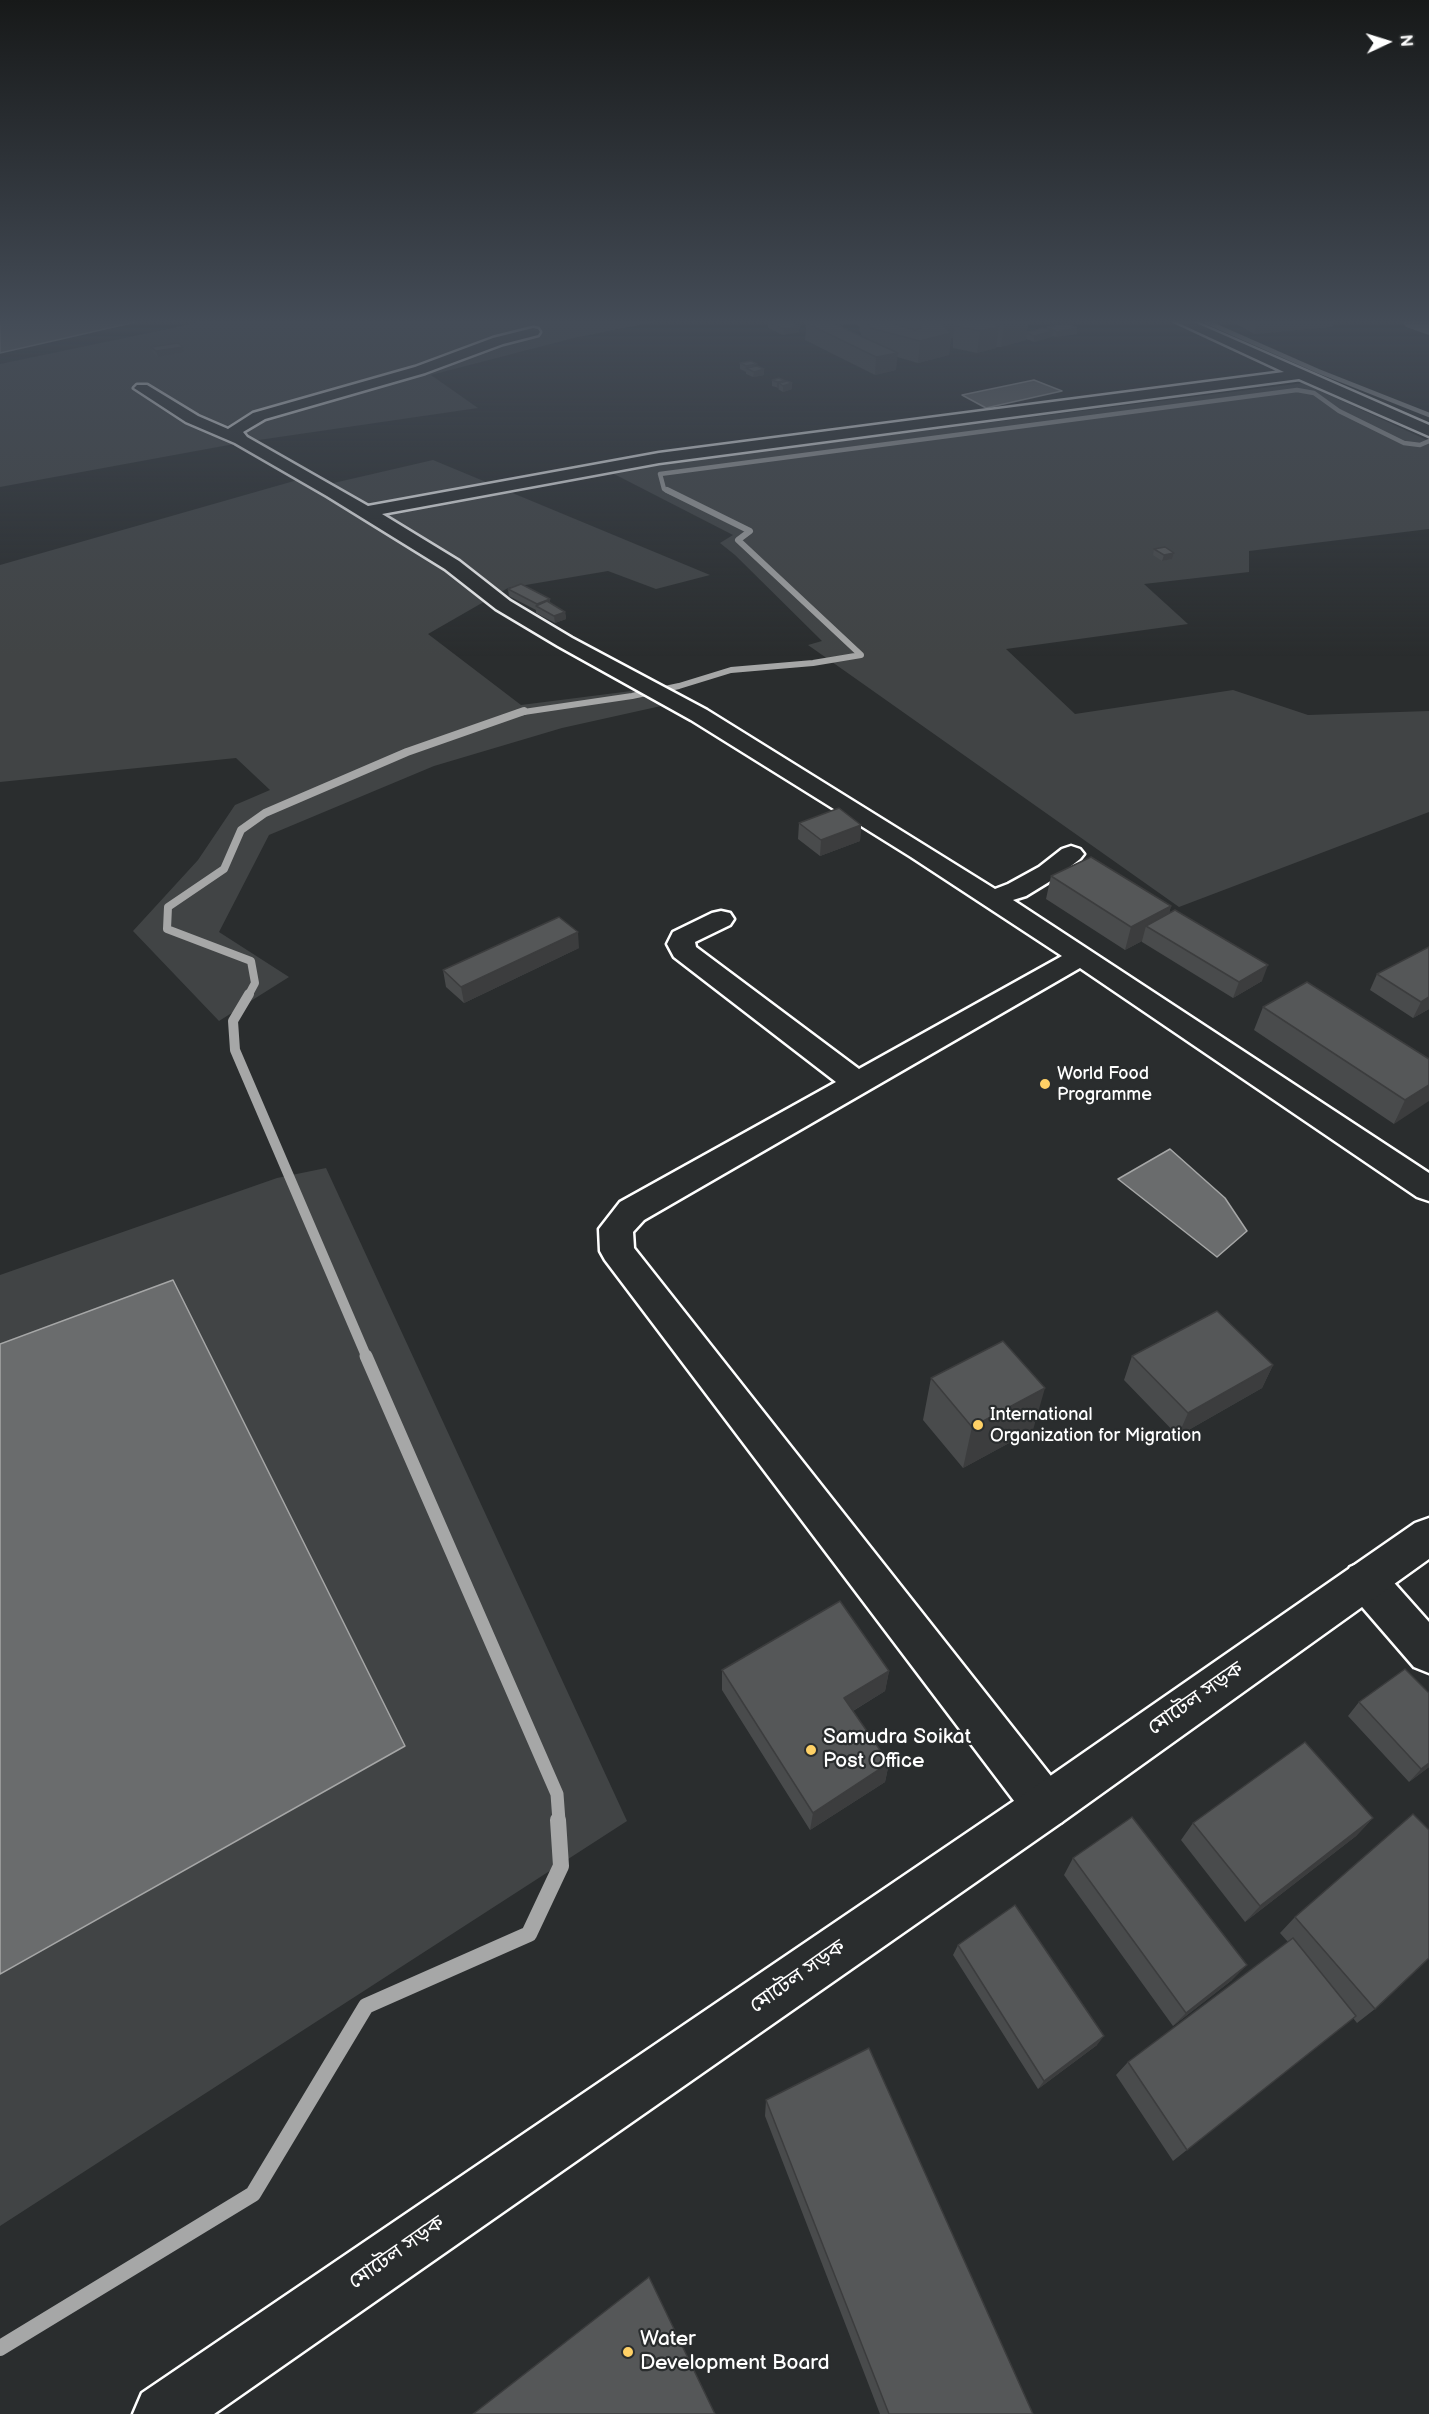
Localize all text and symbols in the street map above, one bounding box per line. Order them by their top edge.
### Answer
north arrow [1357,12,1417,72]
text: N [1396,34,1415,47]
place label: World Food Programme [1057,1063,1152,1106]
marker: World Food Programme [1038,1077,1052,1091]
place label: International Organization for Migration [990,1404,1201,1446]
marker: International Organization for Migration [971,1418,985,1432]
street label: মোটেল সড়ক [1143,1657,1249,1741]
place label: Samudra Soikat Post Office [823,1725,971,1775]
marker: Samudra Soikat Post Office [804,1743,818,1757]
street label: মোটেল সড়ক [745,1935,851,2019]
street label: মোটেল সড়ক [344,2211,450,2295]
place label: Water Development Board [640,2327,829,2377]
marker: Water Development Board [621,2345,635,2359]

